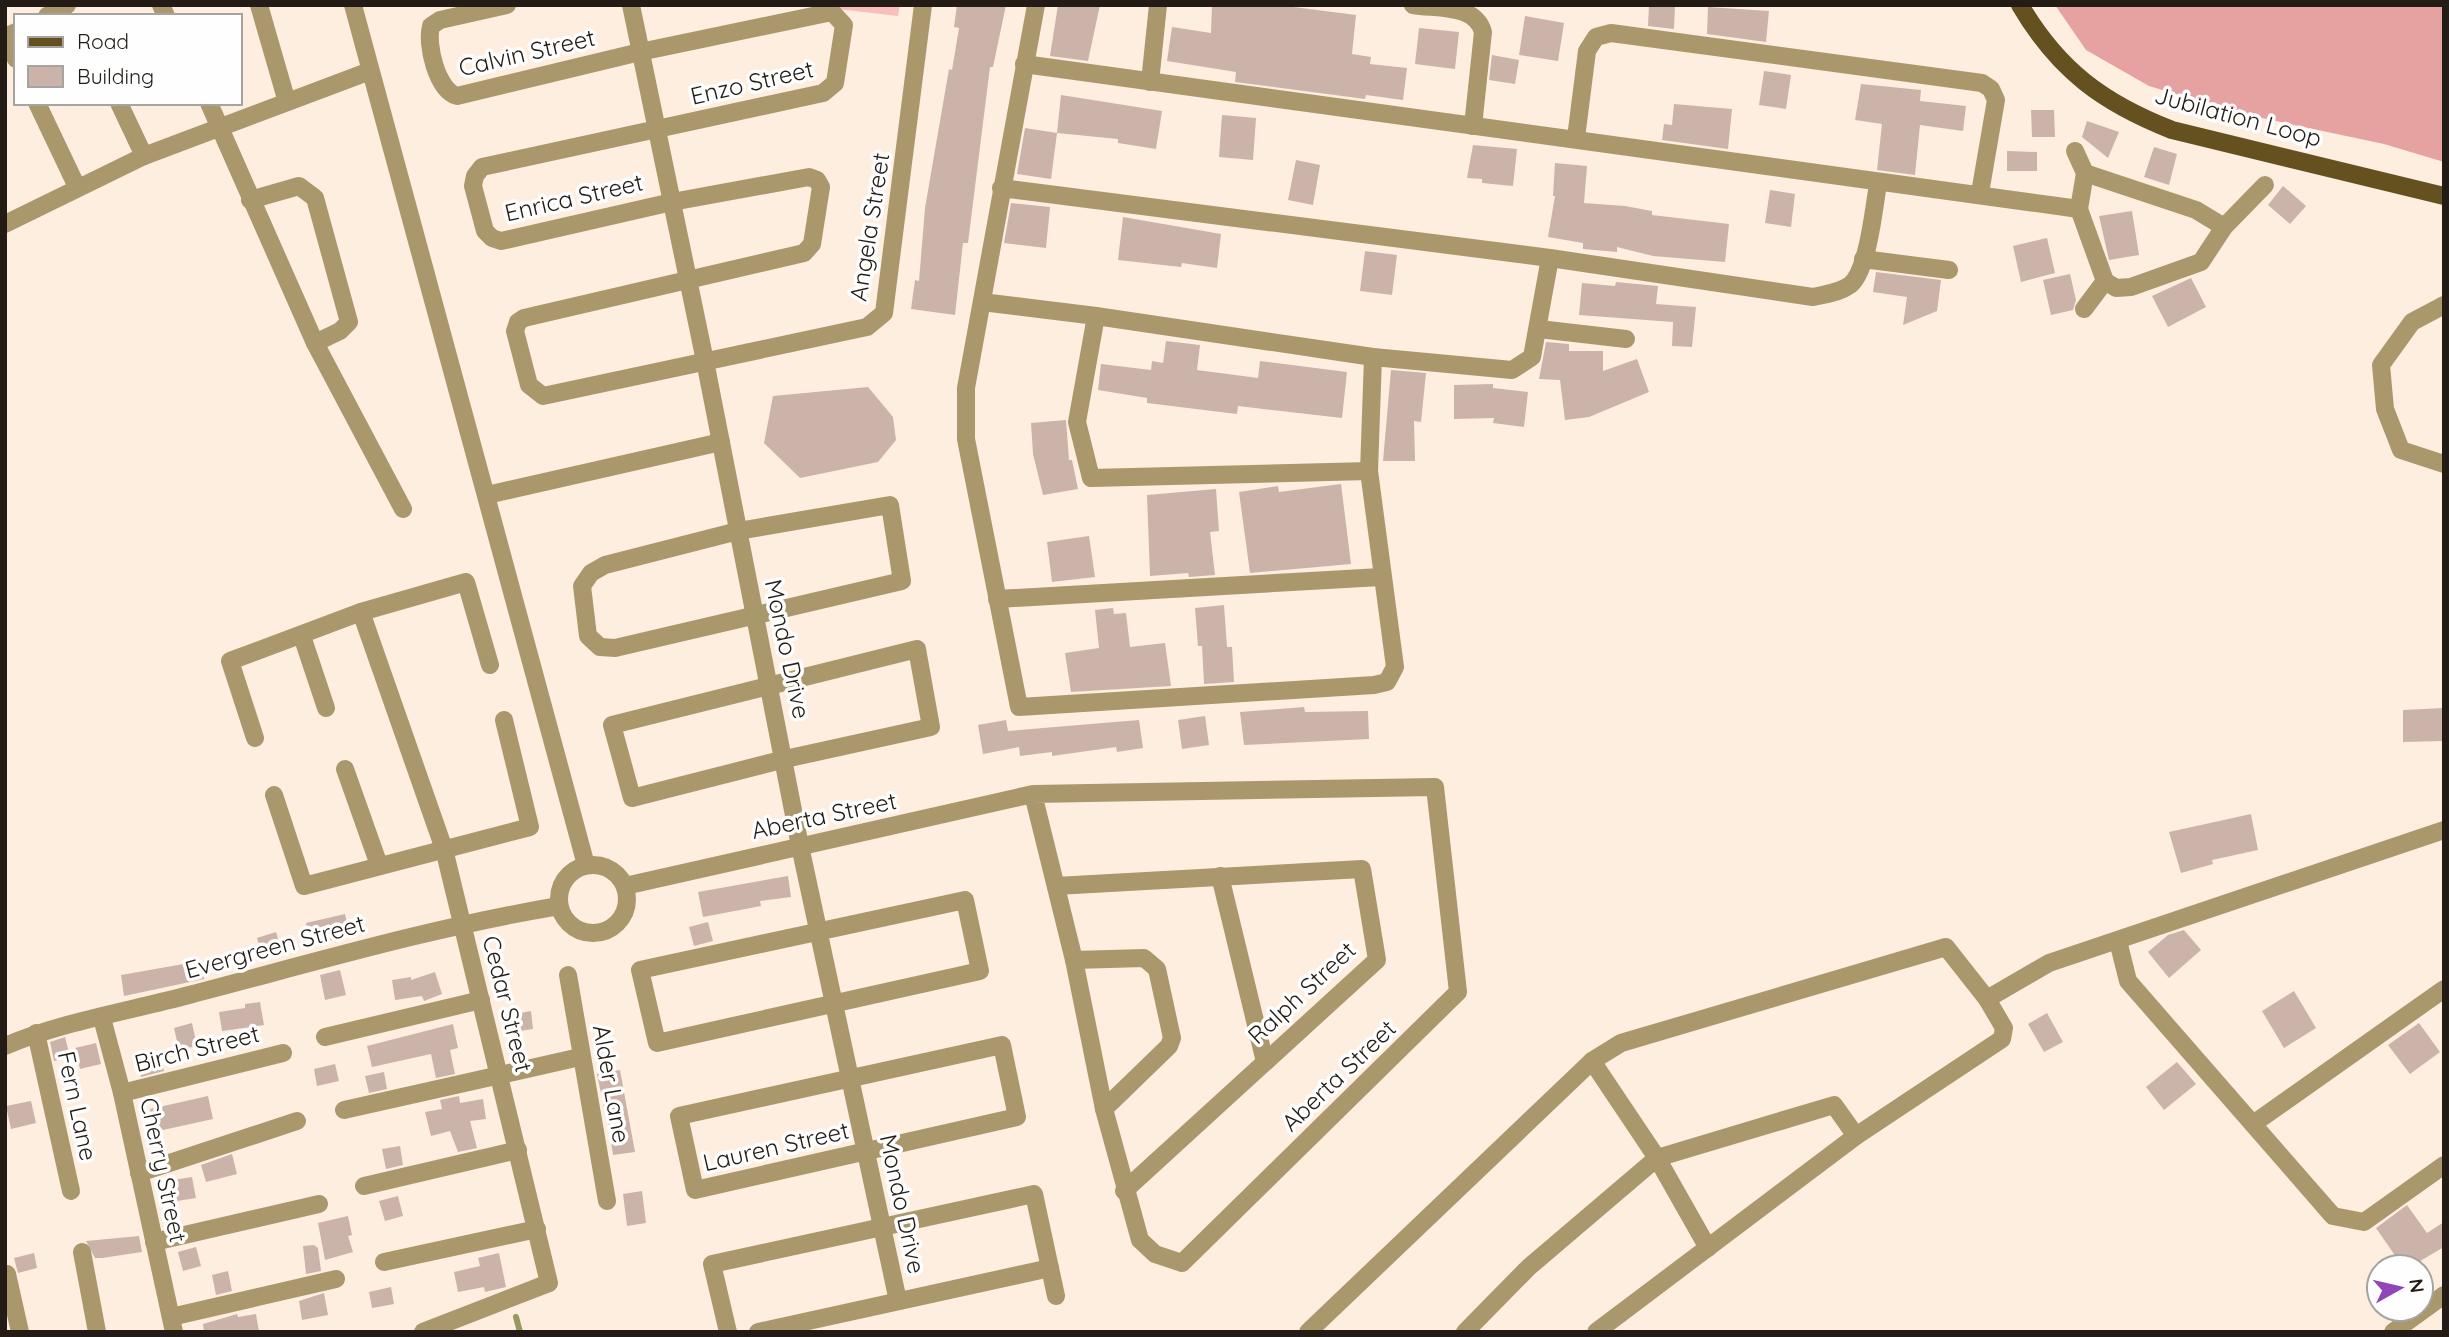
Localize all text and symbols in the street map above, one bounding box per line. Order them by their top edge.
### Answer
legend [14,14,242,105]
street label: Calvin Street [456,22,598,82]
text: Road [77,28,129,54]
street label: Enzo Street [687,53,816,111]
text: Building [77,63,154,89]
street label: Jubilation Loop [2151,79,2325,153]
street label: Angela Street [842,151,896,303]
street label: Enrica Street [502,167,646,228]
street label: Mondo Drive [759,576,817,721]
street label: Aberta Street [748,785,899,845]
street label: Evergreen Street [181,908,368,984]
street label: Cedar Street [477,932,539,1075]
street label: Ralph Street [1241,935,1361,1050]
street label: Aberta Street [1275,1013,1402,1137]
street label: Birch Street [131,1018,262,1078]
street label: Alder Lane [587,1022,637,1145]
street label: Fern Lane [52,1048,104,1163]
street label: Cherry Street [134,1095,194,1245]
street label: Lauren Street [700,1115,852,1177]
street label: Mondo Drive [874,1131,932,1276]
north arrow [2365,1253,2435,1323]
text: N [2404,1277,2430,1294]

